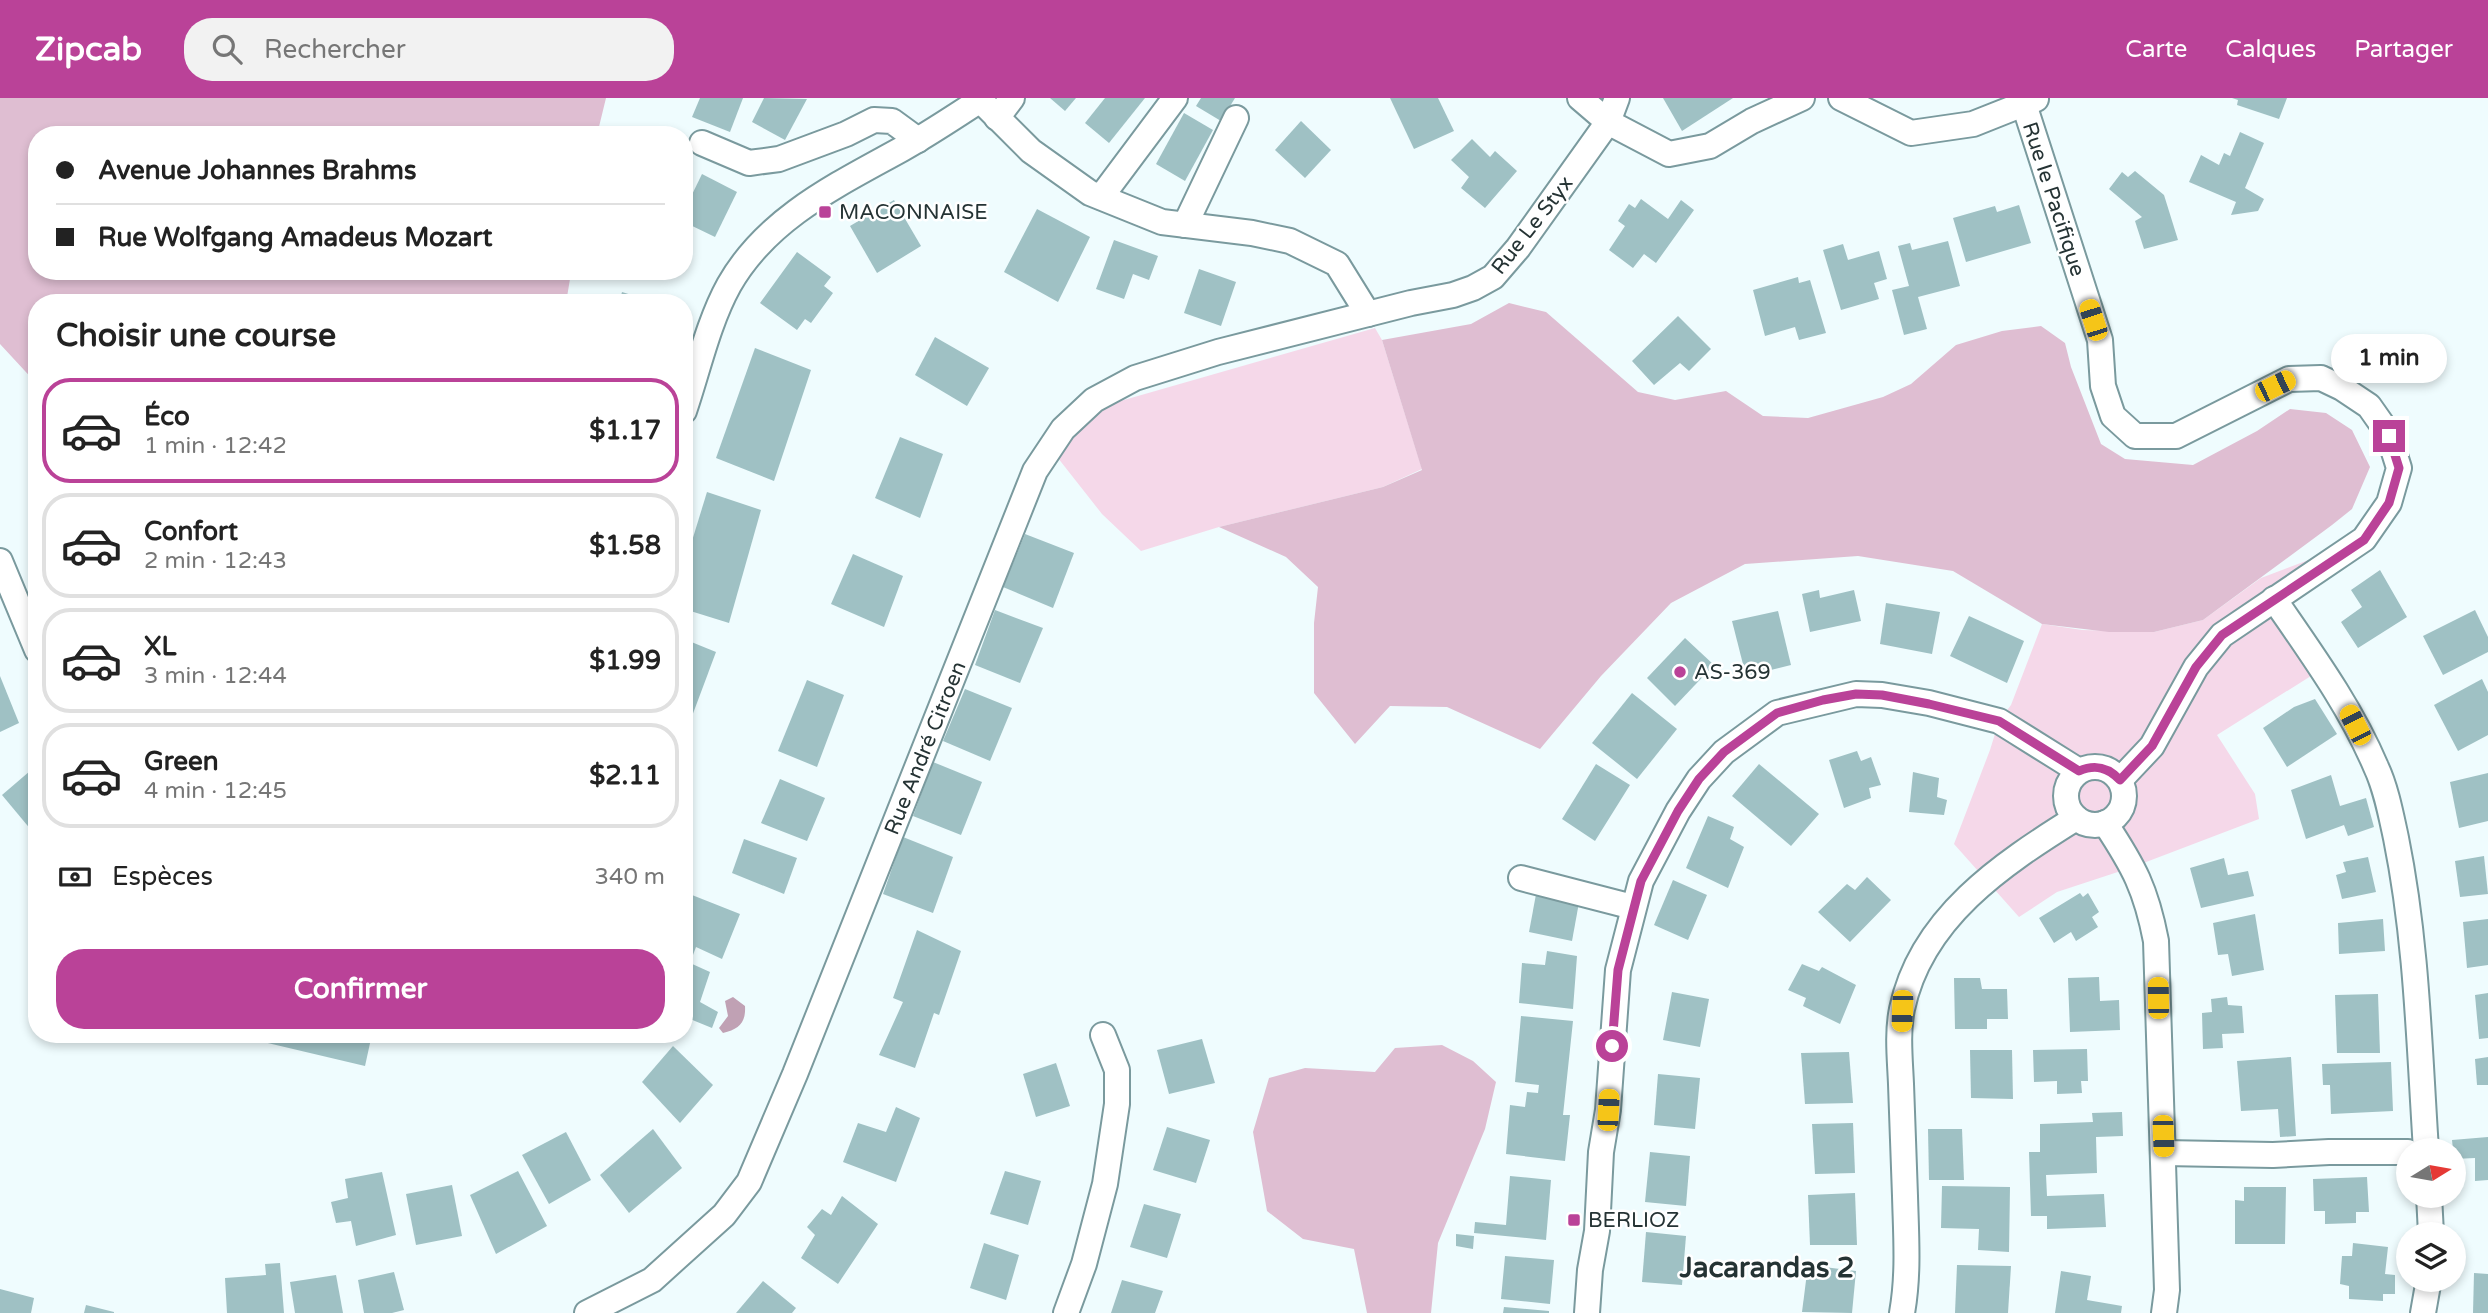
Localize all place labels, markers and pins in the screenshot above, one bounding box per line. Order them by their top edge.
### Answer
place label: MACONNAISE [839,200,988,225]
marker: MACONNAISE [817,204,833,220]
place label: AS-369 [1694,660,1771,685]
marker: AS-369 [1672,664,1688,680]
place label: BERLIOZ [1588,1208,1679,1233]
marker: BERLIOZ [1566,1212,1582,1228]

